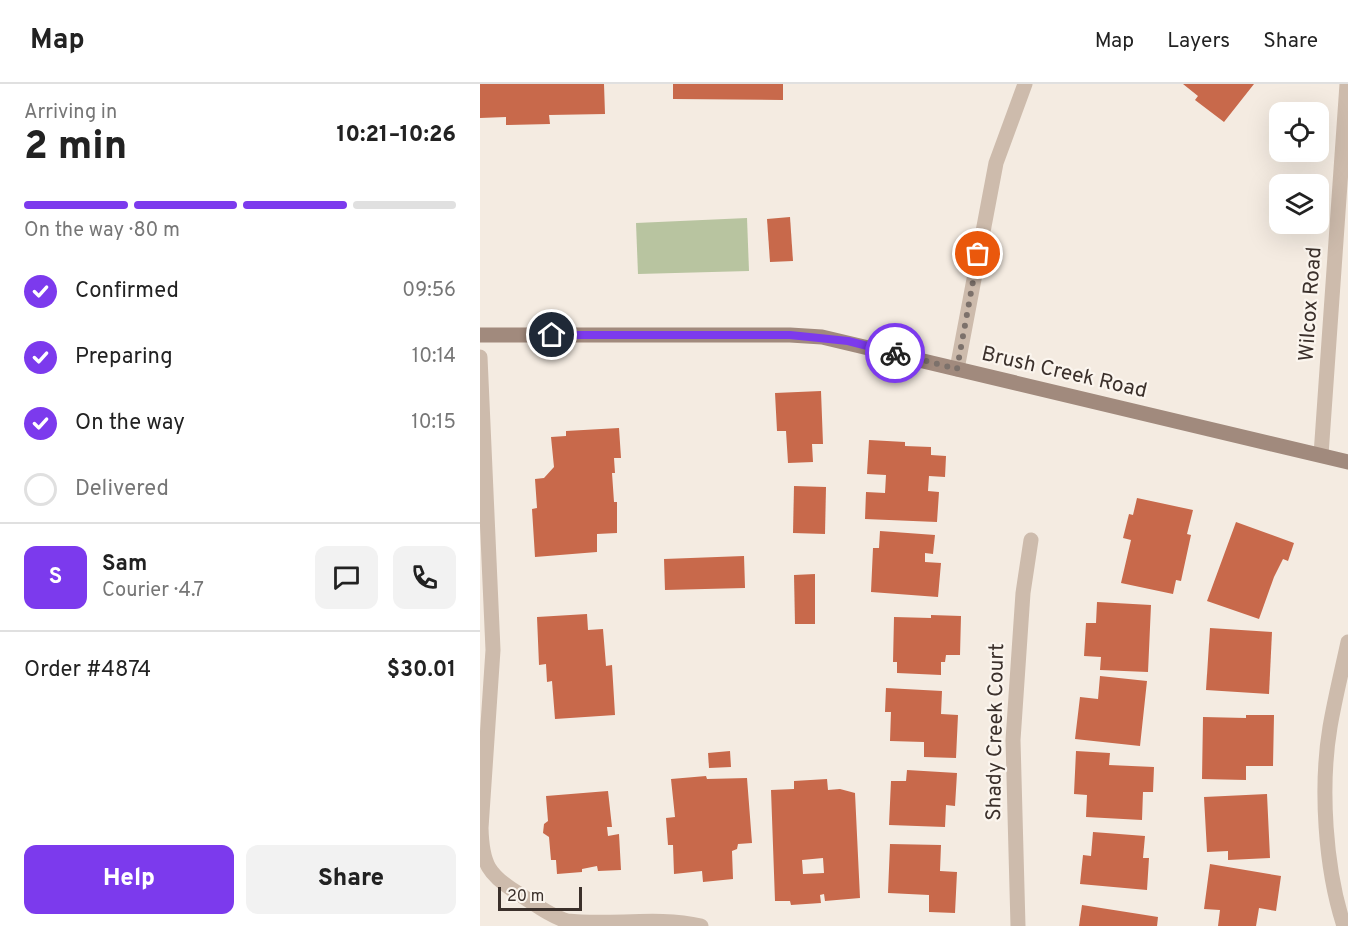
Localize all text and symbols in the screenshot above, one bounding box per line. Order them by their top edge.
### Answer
text: Map [30,23,85,59]
text: Map [1095,28,1134,55]
text: Layers [1167,28,1230,55]
text: Share [1263,28,1318,55]
text: Arriving in [24,100,117,126]
map controls [1269,102,1329,234]
button: locate [1269,102,1329,162]
text: 10:21–10:26 [336,122,456,149]
text: 2 min [24,124,127,173]
button: layers [1269,174,1329,234]
text: On the way · 80 m [24,218,180,244]
pin [952,228,1003,279]
icon: bag [961,237,994,270]
street label: Wilcox Road [1294,246,1328,362]
icon: check [24,275,57,308]
text: Confirmed [75,278,179,305]
text: 09:56 [402,278,456,304]
pin [526,309,577,360]
icon: home [535,318,568,351]
courier [865,323,925,383]
icon: bike [879,337,912,370]
icon: check [24,341,57,374]
street label: Brush Creek Road [979,341,1149,405]
text: Preparing [75,344,173,371]
text: 10:14 [412,344,456,370]
icon: check [24,407,57,440]
text: On the way [75,410,185,437]
text: 10:15 [411,410,456,436]
text: Delivered [75,476,169,503]
button: chat [315,546,378,609]
button: phone [393,546,456,609]
text: Sam [102,551,147,578]
text: S [49,564,62,591]
text: Courier · 4.7 [102,578,204,604]
street label: Shady Creek Court [981,643,1011,821]
text: Order #4874 [24,657,151,684]
text: $30.01 [387,657,456,684]
button: Help [24,845,234,914]
button: Share [246,845,456,914]
scale bar [498,884,582,912]
text: 20 m [507,887,544,907]

